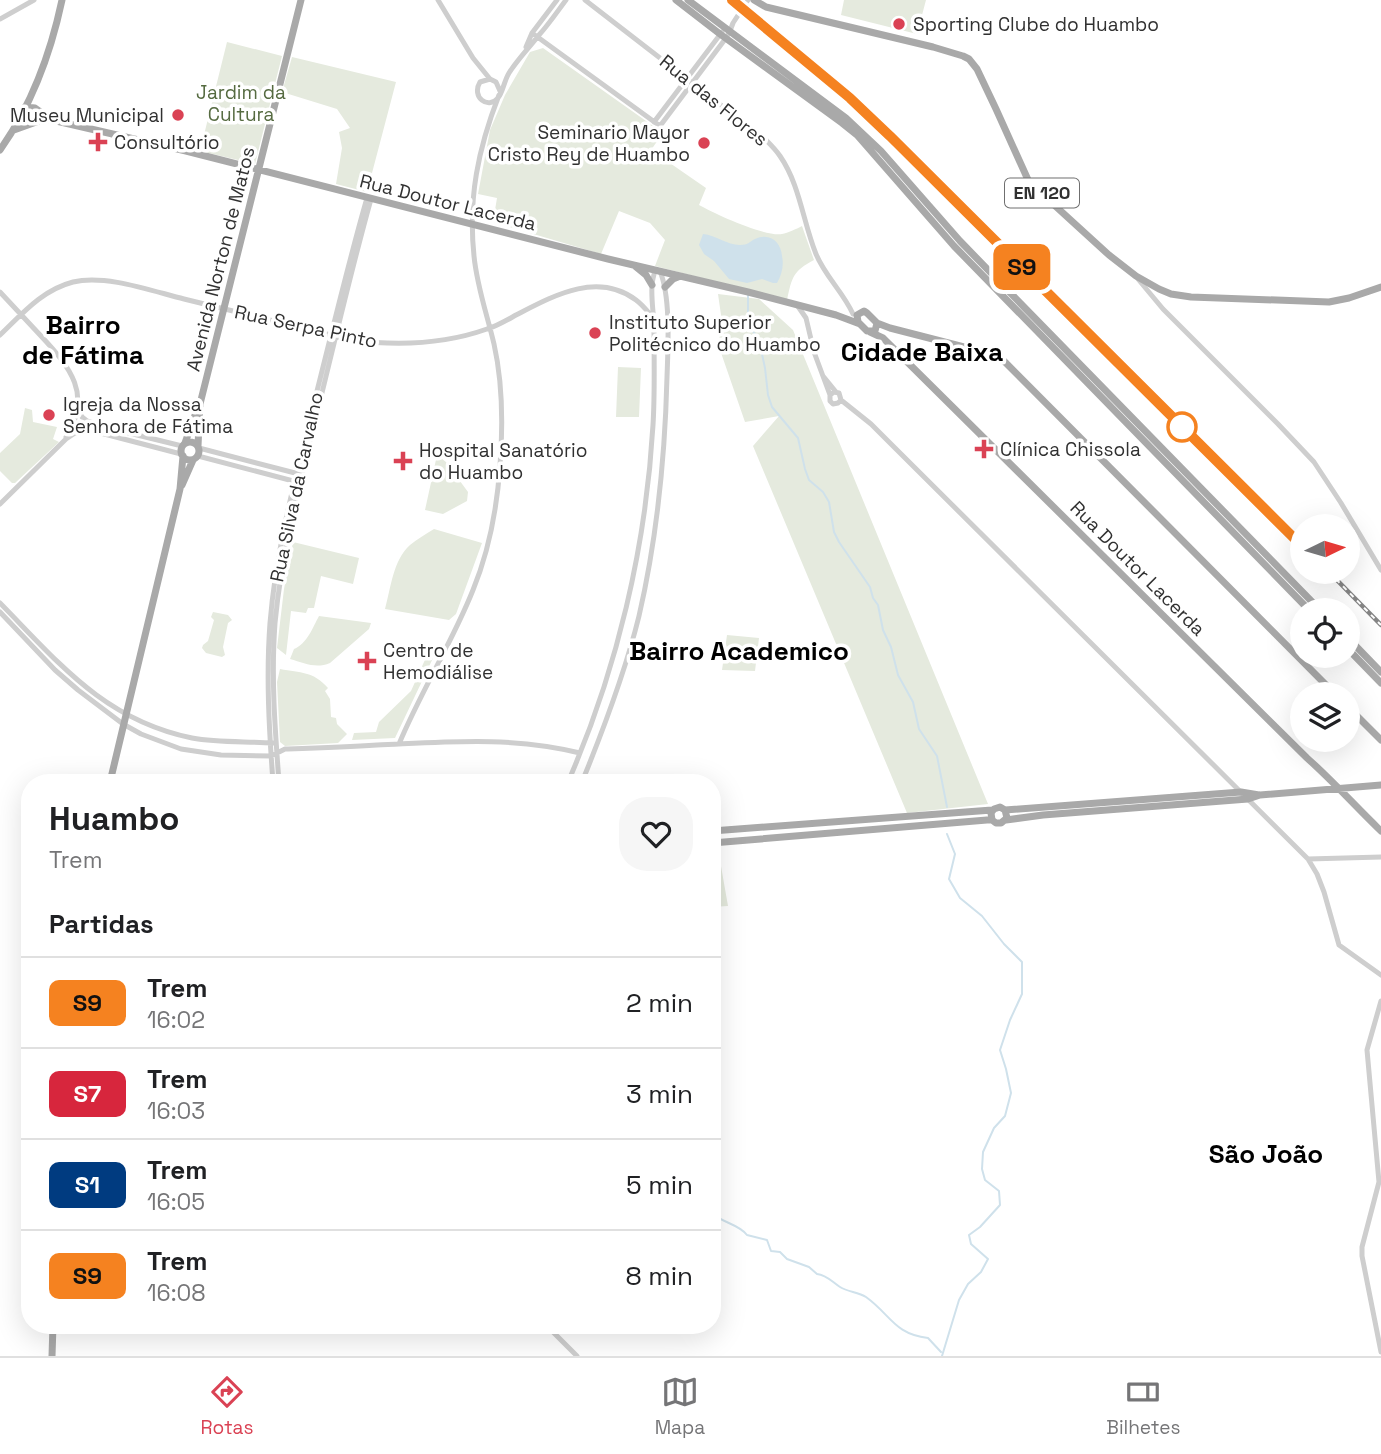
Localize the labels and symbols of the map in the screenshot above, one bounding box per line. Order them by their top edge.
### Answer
place label: Sporting Clube do Huambo [913,12,1159,37]
marker: Sporting Clube do Huambo [891,16,907,32]
street label: Rua das Flores [654,49,773,152]
park label: Jardim da Cultura [196,80,286,127]
place label: Museu Municipal [10,103,164,128]
marker: Museu Municipal [170,107,186,123]
place label: Seminario Mayor Cristo Rey de Huambo [488,120,690,167]
place label: Consultório [114,130,220,155]
marker: Consultório [88,132,108,152]
marker: Seminario Mayor Cristo Rey de Huambo [696,135,712,151]
street label: Avenida Norton de Matos [180,144,261,374]
street label: Rua Doutor Lacerda [357,168,539,237]
road number: EN 120 [1005,178,1079,208]
line badge: S9 [990,244,1054,290]
street label: Rua Serpa Pinto [232,299,379,354]
district label: Bairro de Fátima [22,308,144,372]
place label: Instituto Superior Politécnico do Huambo [609,310,821,357]
marker: Instituto Superior Politécnico do Huambo [587,325,603,341]
district label: Cidade Baixa [841,335,1003,369]
street label: Rua Silva da Carvalho [264,390,329,584]
place label: Igreja da Nossa Senhora de Fátima [63,392,233,439]
marker: Igreja da Nossa Senhora de Fátima [41,407,57,423]
unlabelled marker [1167,412,1197,442]
place label: Clínica Chissola [1000,437,1141,462]
place label: Hospital Sanatório do Huambo [419,438,588,485]
marker: Clínica Chissola [974,439,994,459]
marker: Hospital Sanatório do Huambo [393,451,413,471]
street label: Rua Doutor Lacerda [1065,495,1211,641]
north arrow [1290,514,1360,584]
district label: Bairro Academico [629,634,849,668]
place label: Centro de Hemodiálise [383,638,493,685]
marker: Centro de Hemodiálise [357,651,377,671]
district label: São João [1209,1137,1323,1171]

